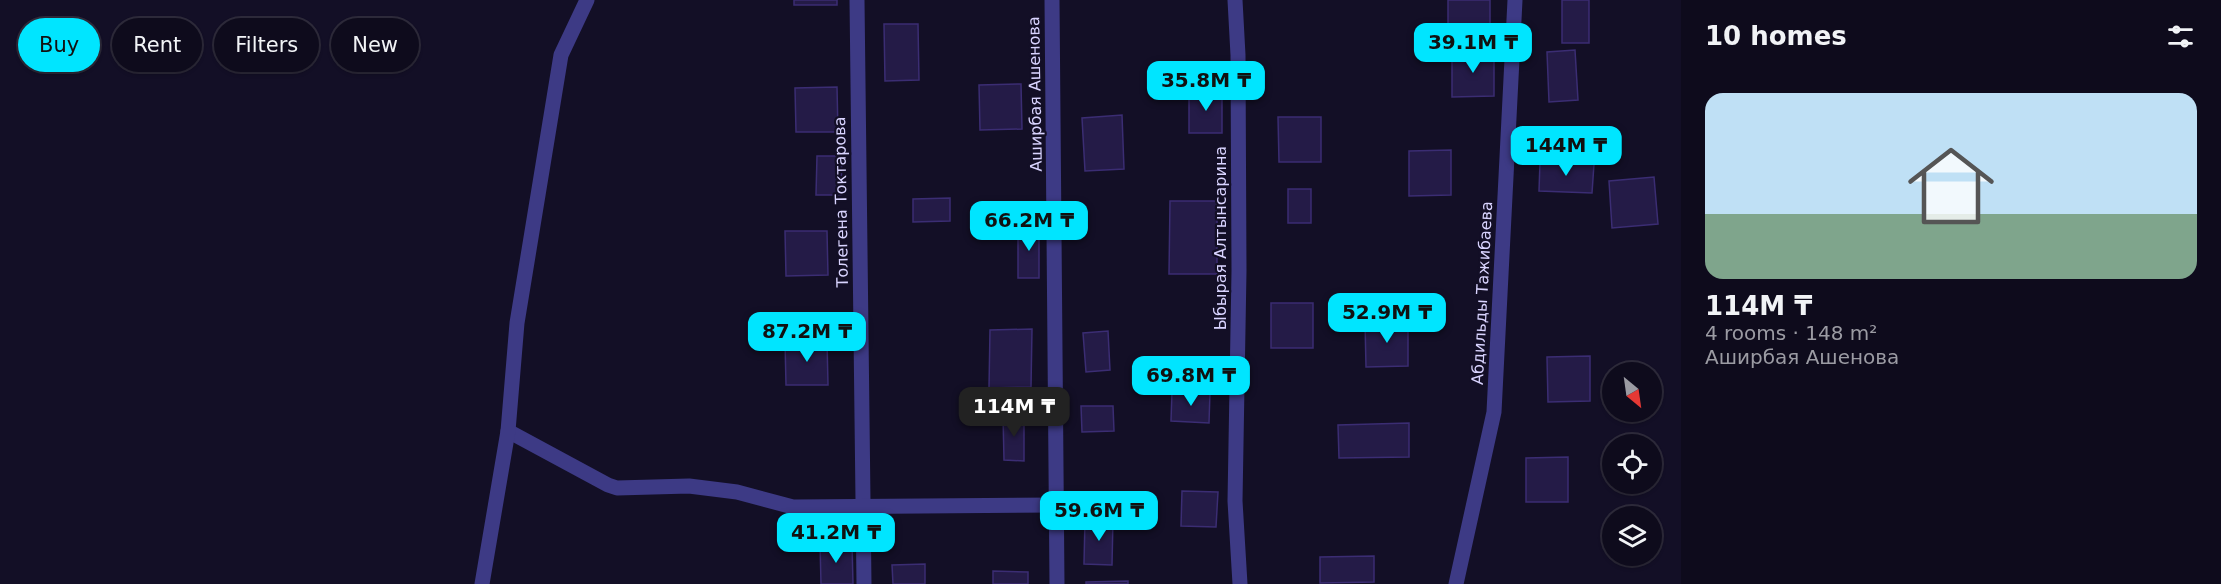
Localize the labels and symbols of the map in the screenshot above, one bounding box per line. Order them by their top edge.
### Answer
street label: Аширбая Ашенова [1024,16,1046,172]
pin: 39.1M ₸ [1418,23,1528,74]
pin: 35.8M ₸ [1151,61,1261,112]
street label: Толегена Токтарова [830,116,852,289]
pin: 144M ₸ [1517,126,1615,177]
street label: Ыбырая Алтынсарина [1211,146,1230,330]
pin: 66.2M ₸ [974,201,1084,252]
street label: Абдильды Тажибаева [1468,201,1496,385]
pin: 52.9M ₸ [1332,293,1442,344]
pin: 87.2M ₸ [752,312,862,363]
pin: 69.8M ₸ [1136,356,1246,407]
north arrow [1602,362,1662,422]
pin: 114M ₸ [965,387,1063,438]
pin: 59.6M ₸ [1044,491,1154,542]
pin: 41.2M ₸ [781,513,891,564]

